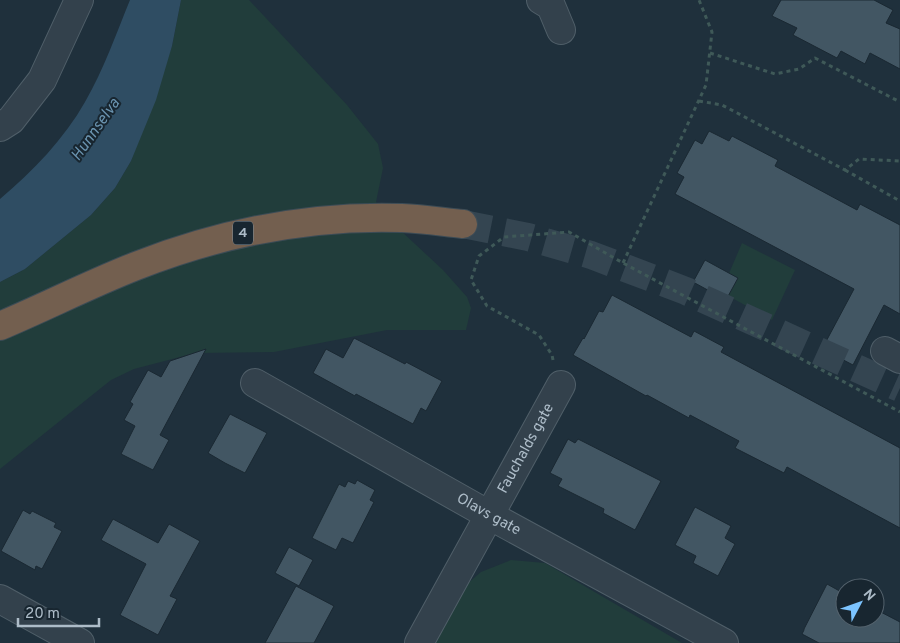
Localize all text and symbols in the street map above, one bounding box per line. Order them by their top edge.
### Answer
water label: Hunnselva [67,94,125,165]
road number: 4 [233,222,253,244]
street label: Fauchalds gate [494,400,559,497]
street label: Olavs gate [453,489,524,540]
north arrow [835,578,885,628]
text: N [859,586,878,605]
scale bar [18,596,99,628]
text: 20 m [25,605,60,624]

